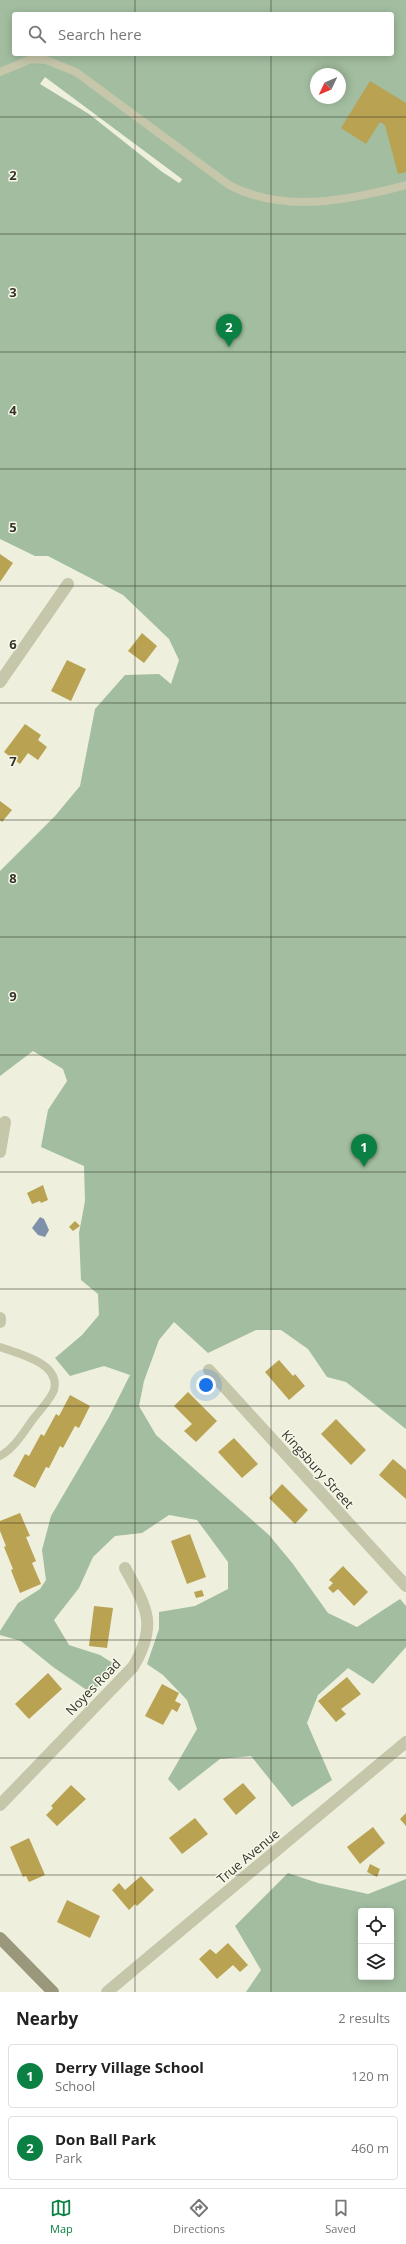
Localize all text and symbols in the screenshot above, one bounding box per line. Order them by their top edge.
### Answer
search box [12,12,394,56]
icon: search [26,23,48,45]
text: Search here [58,24,142,44]
north arrow [310,68,346,104]
text: 2 [9,166,17,184]
text: 3 [9,283,17,301]
pin: 2 [216,314,242,347]
text: 4 [9,401,17,419]
text: 5 [9,518,17,536]
text: 6 [9,635,17,653]
text: 7 [9,752,17,770]
text: 8 [9,869,17,887]
text: 9 [9,987,17,1005]
pin: 1 [351,1134,377,1167]
your location [196,1375,216,1395]
street label: Kingsbury Street [278,1426,358,1512]
street label: Noyes Road [62,1655,124,1719]
street label: True Avenue [213,1825,283,1887]
map controls [358,1908,394,1980]
button: locate [358,1908,394,1944]
button: layers [358,1944,394,1980]
text: Nearby [16,2007,78,2030]
text: 2 results [338,2009,390,2027]
text: Derry Village School [55,2057,204,2077]
text: 1 [26,2067,34,2085]
text: 120 m [351,2067,389,2085]
text: School [55,2077,95,2095]
text: Don Ball Park [55,2129,156,2149]
text: 2 [26,2139,34,2157]
text: 460 m [351,2139,389,2157]
text: Park [55,2149,82,2167]
tab: Map [50,2197,73,2236]
tab: Directions [173,2197,225,2236]
tab: Saved [325,2197,356,2236]

